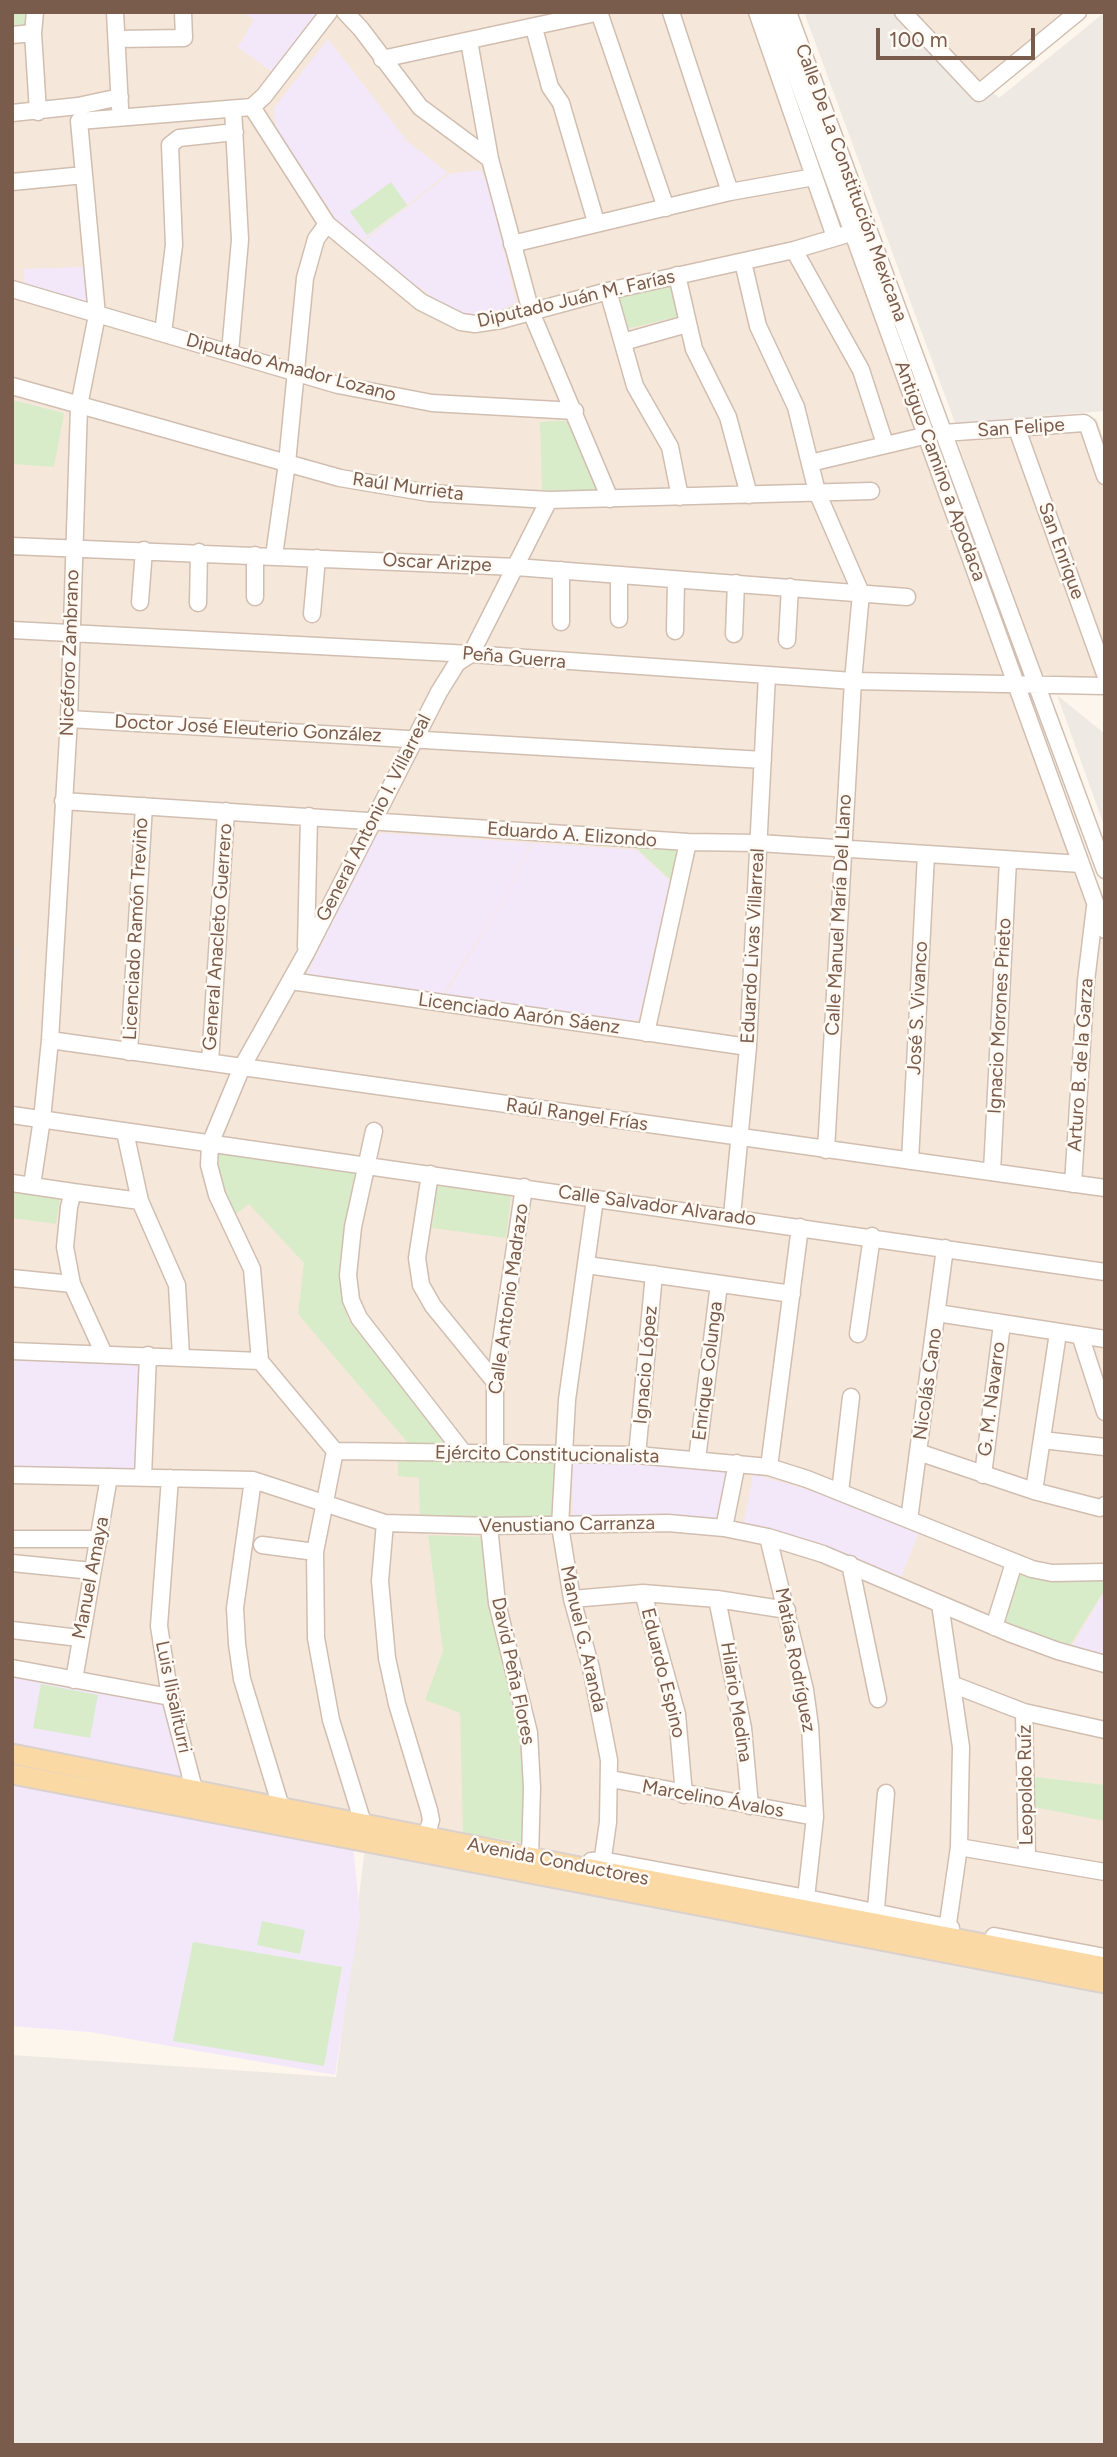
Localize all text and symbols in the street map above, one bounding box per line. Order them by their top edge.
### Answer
scale bar [879,14,1038,58]
text: 100 m [889,27,948,52]
street label: Calle De La Constitución Mexicana [790,41,912,325]
street label: Diputado Juán M. Farías [475,265,677,333]
street label: Diputado Amador Lozano [183,329,399,407]
street label: Antiguo Camino a Apodaca [889,358,991,584]
street label: San Felipe [977,414,1065,442]
street label: Raúl Murrieta [351,468,465,506]
street label: San Enrique [1033,500,1089,602]
street label: Oscar Arizpe [382,549,492,577]
street label: Nicéforo Zambrano [56,569,84,737]
street label: Peña Guerra [461,642,567,674]
street label: Doctor José Eleuterio González [114,711,382,747]
street label: General Antonio I. Villarreal [312,711,436,925]
street label: Calle Manuel María Del Llano [821,794,857,1036]
street label: Licenciado Ramón Treviño [119,817,153,1041]
street label: Eduardo A. Elizondo [486,818,658,852]
street label: General Anacleto Guerrero [199,823,237,1051]
street label: Eduardo Livas Villarreal [736,848,770,1044]
street label: Ignacio Morones Prieto [983,917,1017,1115]
street label: José S. Vivanco [903,941,933,1075]
street label: Arturo B. de la Garza [1064,978,1098,1152]
street label: Licenciado Aarón Sáenz [417,989,621,1039]
street label: Raúl Rangel Frías [505,1094,649,1136]
street label: Calle Salvador Alvarado [557,1181,757,1231]
street label: Calle Antonio Madrazo [484,1202,534,1396]
street label: Enrique Colunga [688,1300,728,1442]
street label: Ignacio López [629,1305,663,1425]
street label: Nicolás Cano [909,1327,947,1441]
street label: G. M. Navarro [974,1340,1010,1458]
street label: Ejército Constitucionalista [435,1442,659,1468]
street label: Venustiano Carranza [479,1512,655,1538]
street label: Manuel Amaya [68,1515,114,1641]
street label: Manuel G. Aranda [555,1564,611,1714]
street label: Matías Rodríguez [770,1586,820,1734]
street label: David Peña Flores [486,1595,540,1747]
street label: Eduardo Espino [636,1606,690,1740]
street label: Luis Ilisaliturri [150,1639,196,1755]
street label: Hilario Medina [715,1640,757,1764]
street label: Leopoldo Ruíz [1014,1724,1038,1846]
street label: Marcelino Ávalos [640,1775,786,1823]
street label: Avenida Conductores [465,1833,651,1891]

